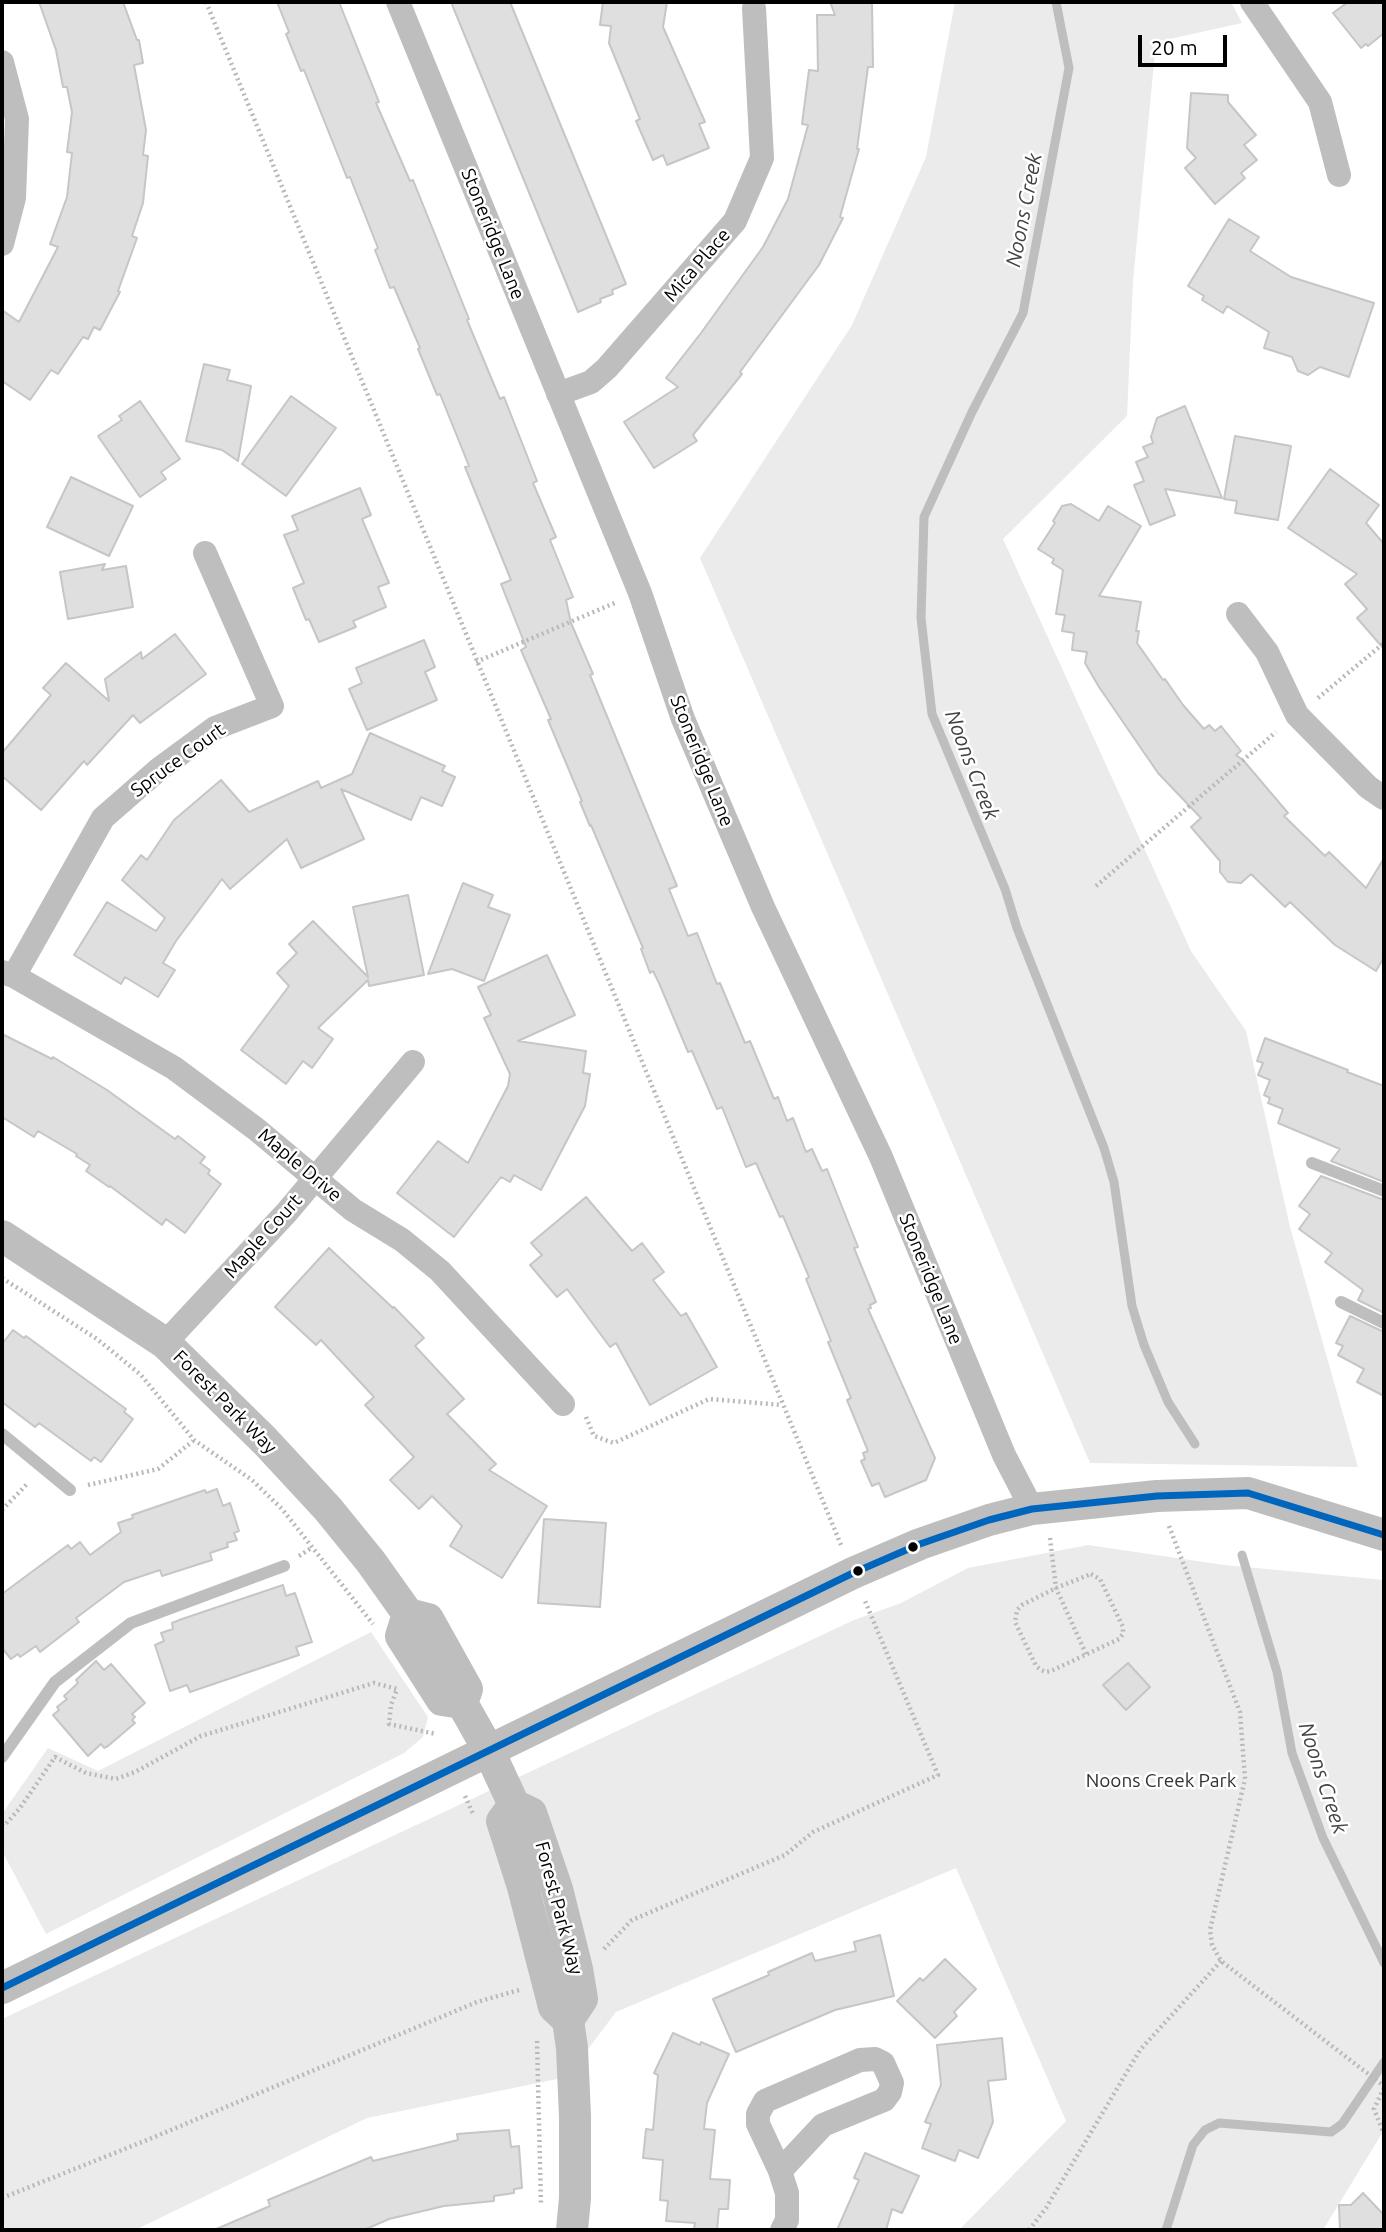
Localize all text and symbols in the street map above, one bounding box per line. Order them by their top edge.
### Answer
scale bar [1141,21,1230,65]
text: 20 m [1151,35,1198,59]
water label: Noons Creek [1001,151,1047,269]
street label: Stoneridge Lane [456,165,530,303]
street label: Mica Place [659,224,735,306]
street label: Stoneridge Lane [665,692,739,830]
water label: Noons Creek [940,706,1004,824]
street label: Spruce Court [126,718,230,802]
street label: Maple Drive [254,1123,346,1207]
street label: Maple Court [219,1189,307,1283]
street label: Stoneridge Lane [894,1210,968,1348]
street label: Forest Park Way [168,1345,282,1459]
unlabelled marker [906,1540,920,1554]
unlabelled marker [851,1564,865,1578]
water label: Noons Creek [1293,1719,1353,1837]
park label: Noons Creek Park [1086,1770,1236,1792]
street label: Forest Park Way [530,1839,588,1977]

